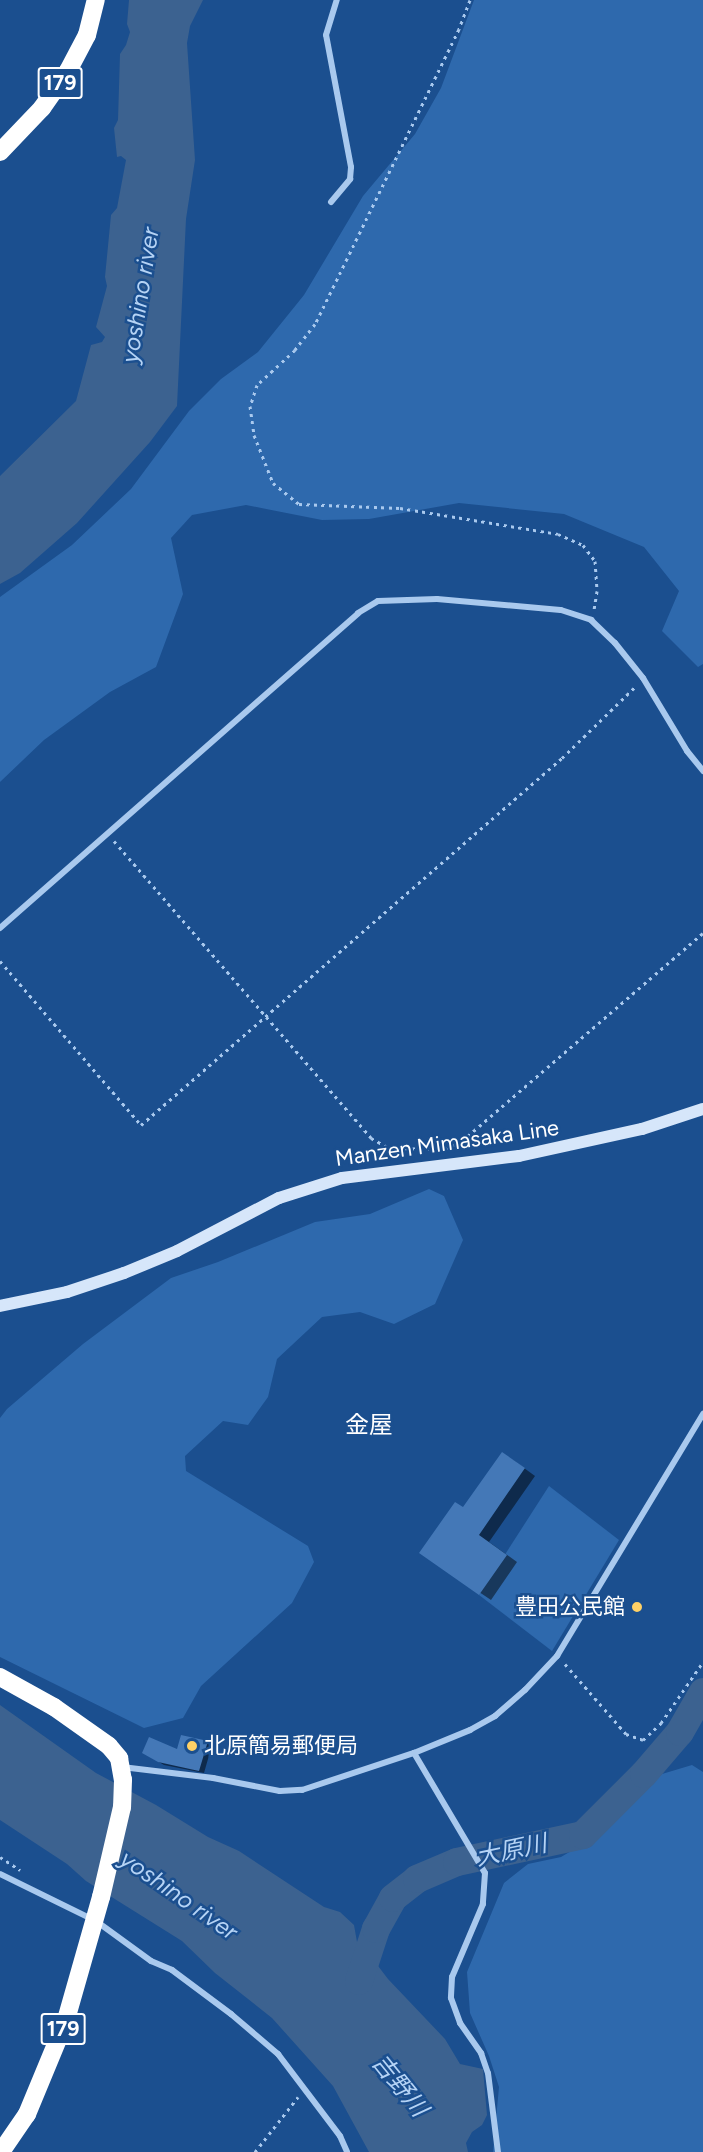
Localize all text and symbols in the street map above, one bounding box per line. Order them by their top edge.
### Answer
road number: 179 [38,65,82,101]
water label: yoshino river [115,225,165,365]
street label: Manzen Mimasaka Line [333,1114,561,1172]
district label: 金屋 [345,1411,393,1439]
place label: 豊田公民館 [515,1594,625,1620]
marker: 豊田公民館 [630,1600,644,1614]
place label: 北原簡易郵便局 [204,1733,358,1759]
marker: 北原簡易郵便局 [185,1739,199,1753]
water label: 大原川 [473,1828,549,1872]
water label: yoshino river [115,1844,243,1946]
road number: 179 [40,2011,86,2047]
water label: 吉野川 [366,2048,434,2122]

